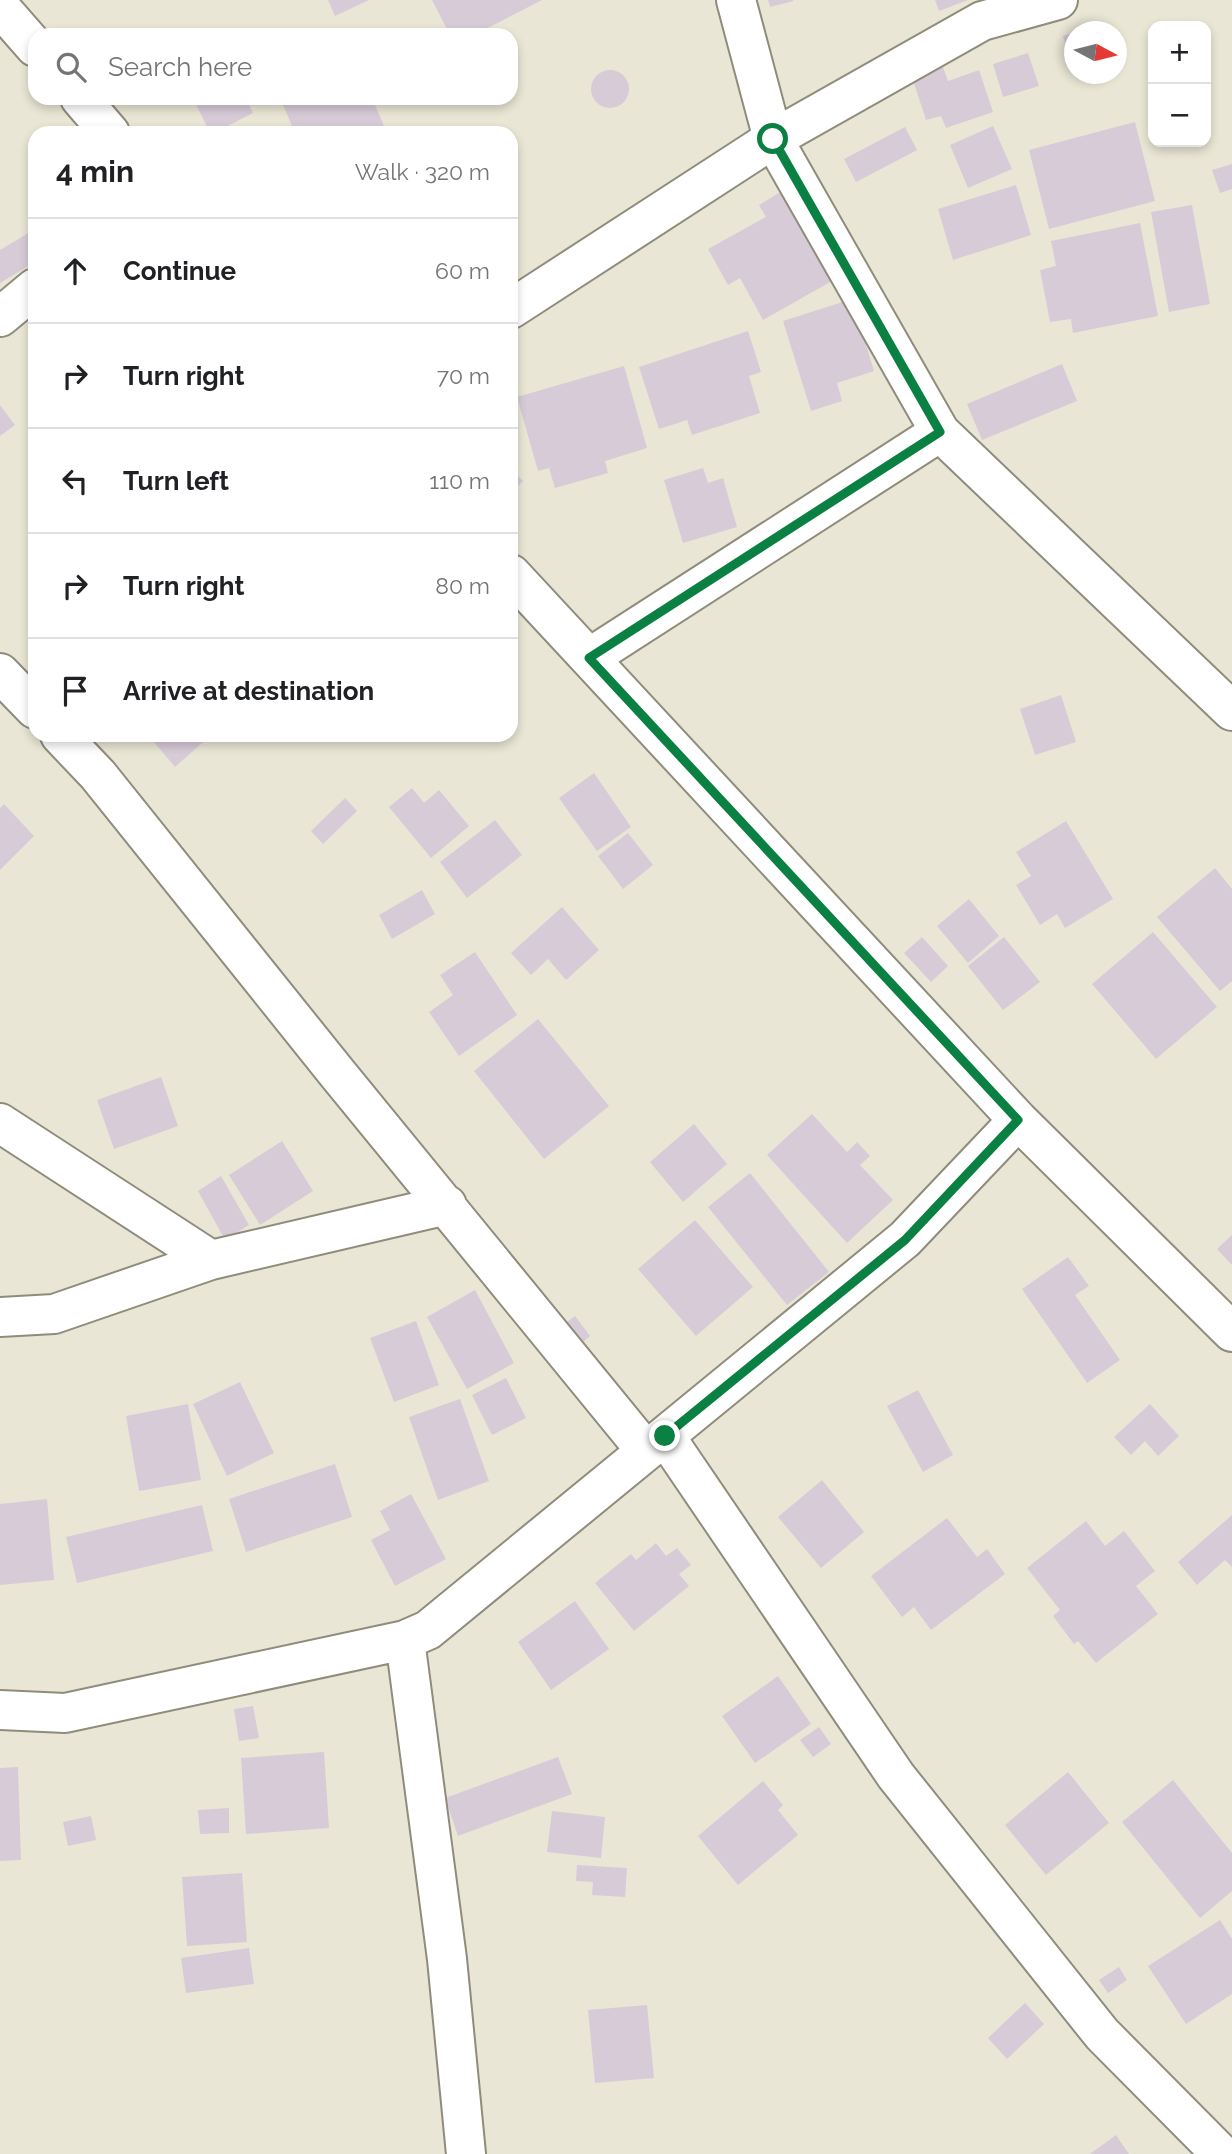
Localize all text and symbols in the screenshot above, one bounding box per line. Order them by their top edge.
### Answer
north arrow [1064,21,1127,84]
map controls [1148,21,1211,147]
button: + [1148,21,1211,84]
search box [28,28,518,105]
icon: search [52,48,90,86]
text: Search here [108,52,252,82]
button: − [1148,84,1211,147]
route start [757,123,788,154]
text: 4 min [56,154,134,189]
text: Walk · 320 m [355,158,490,185]
icon: ahead [56,252,94,290]
text: Continue [123,256,236,286]
text: 60 m [435,257,490,284]
icon: right [56,357,94,395]
text: Turn right [123,361,244,391]
text: 70 m [437,362,490,389]
icon: left [56,462,94,500]
text: Turn left [123,466,229,496]
text: 110 m [429,467,490,494]
icon: right [56,567,94,605]
text: Turn right [123,571,244,601]
text: 80 m [435,572,490,599]
icon: arrive [56,672,94,710]
text: Arrive at destination [123,676,374,706]
route end [649,1420,680,1451]

